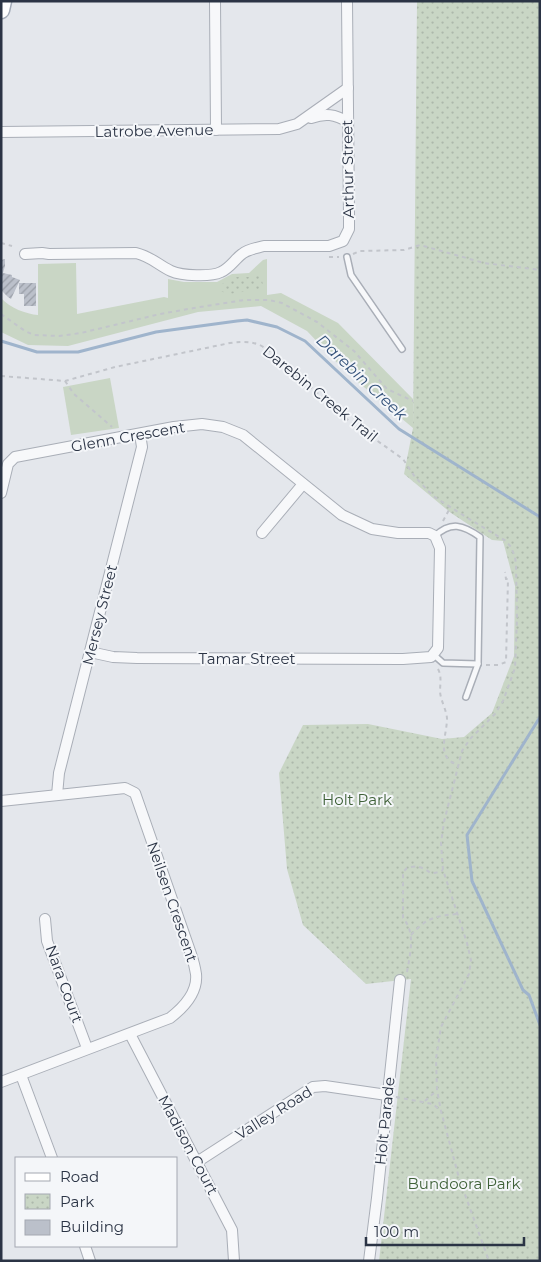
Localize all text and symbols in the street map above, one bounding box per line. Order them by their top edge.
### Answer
street label: Latrobe Avenue [94,120,214,141]
street label: Arthur Street [337,120,358,218]
water label: Darebin Creek [313,331,412,425]
street label: Darebin Creek Trail [259,341,382,446]
street label: Glenn Crescent [69,417,186,456]
street label: Mersey Street [78,563,121,667]
street label: Tamar Street [198,649,296,668]
park label: Holt Park [322,790,392,809]
street label: Neilsen Crescent [143,839,202,965]
street label: Nara Court [42,942,87,1025]
street label: Holt Parade [370,1076,399,1166]
street label: Valley Road [232,1082,316,1144]
street label: Madison Court [154,1092,223,1198]
legend [15,1157,178,1247]
text: Road [60,1167,99,1186]
park label: Bundoora Park [408,1174,521,1193]
text: Park [60,1192,94,1211]
scale bar [366,1214,524,1246]
text: Building [60,1217,124,1236]
text: 100 m [374,1222,419,1241]

